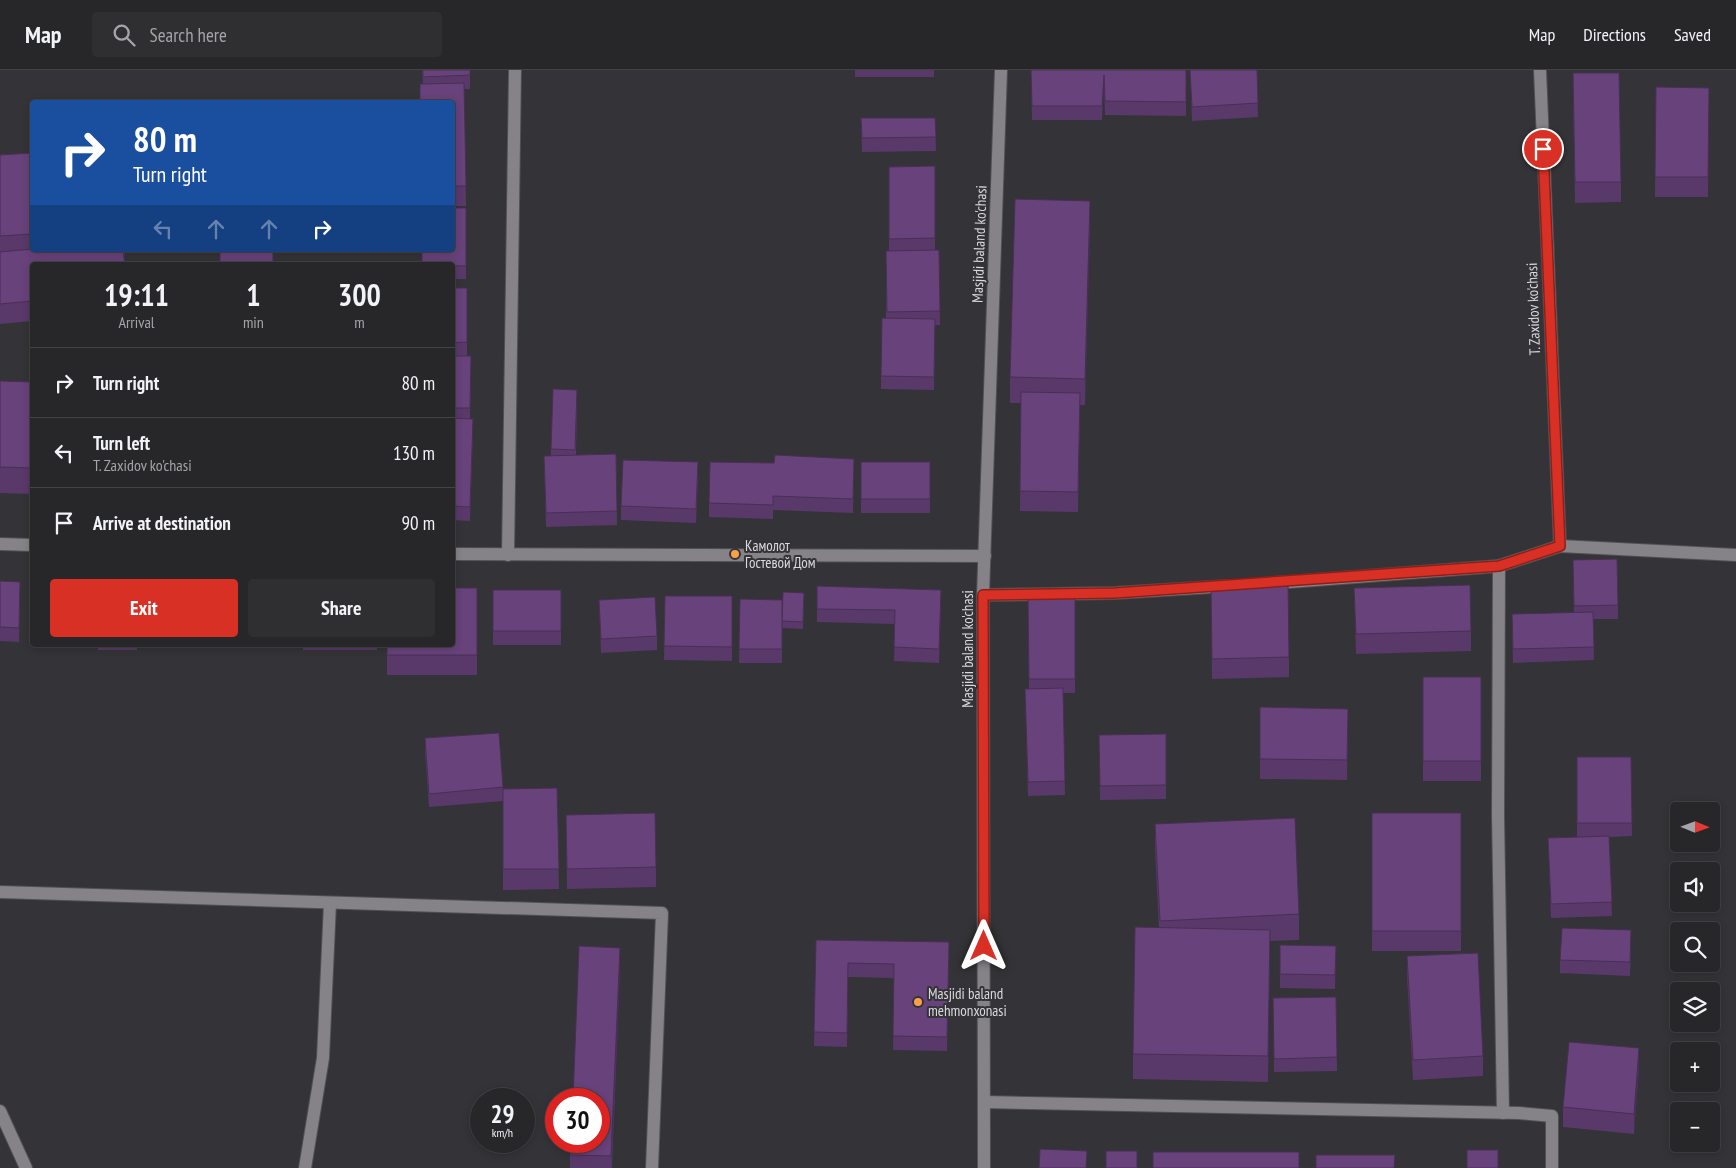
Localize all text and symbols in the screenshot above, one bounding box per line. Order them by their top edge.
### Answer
search box [92,12,442,57]
text: Map [25,19,62,50]
icon: search [110,21,138,49]
text: Search here [150,23,227,47]
text: Map [1529,23,1555,46]
text: Directions [1583,23,1646,46]
text: Saved [1674,23,1711,46]
text: 80 m [133,116,197,162]
icon: right [50,120,115,185]
pin [1522,128,1564,170]
icon: arrive [1529,135,1557,163]
text: Turn right [133,160,207,188]
street label: Masjidi baland ko'chasi [967,185,991,303]
icon: left [149,215,177,243]
icon: ahead [202,215,230,243]
icon: ahead [255,215,283,243]
icon: right [308,215,336,243]
street label: T. Zaxidov ko'chasi [1522,262,1544,356]
text: 19:11 [104,275,169,314]
text: 1 [246,275,261,314]
text: 300 [338,275,381,314]
text: Arrival [118,312,155,332]
text: min [243,312,264,332]
text: m [354,312,365,332]
icon: right [50,369,78,397]
text: Turn right [93,371,159,395]
text: 80 m [402,371,435,395]
text: Turn left [93,431,150,455]
icon: left [50,439,78,467]
text: 130 m [393,441,435,465]
text: T. Zaxidov ko'chasi [93,455,192,475]
icon: arrive [50,509,78,537]
text: Arrive at destination [93,511,231,535]
text: 90 m [402,511,435,535]
place label: Камолот Гостевой Дом [745,536,816,572]
marker: Камолот Гостевой Дом [729,548,741,560]
button: Exit [50,579,238,637]
button: Share [248,579,435,637]
street label: Masjidi baland ko'chasi [958,590,977,708]
north arrow [1670,802,1720,852]
map controls [1670,802,1720,1152]
button: sound [1670,862,1720,912]
position arrow [957,919,1009,971]
button: search [1670,922,1720,972]
button: layers [1670,982,1720,1032]
place label: Masjidi baland mehmonxonasi [928,984,1007,1020]
marker: Masjidi baland mehmonxonasi [912,996,924,1008]
button: + [1670,1042,1720,1092]
speed limit sign: 30 [545,1088,610,1153]
text: 29 [491,1098,514,1130]
button: − [1670,1102,1720,1152]
text: km/h [492,1125,513,1140]

